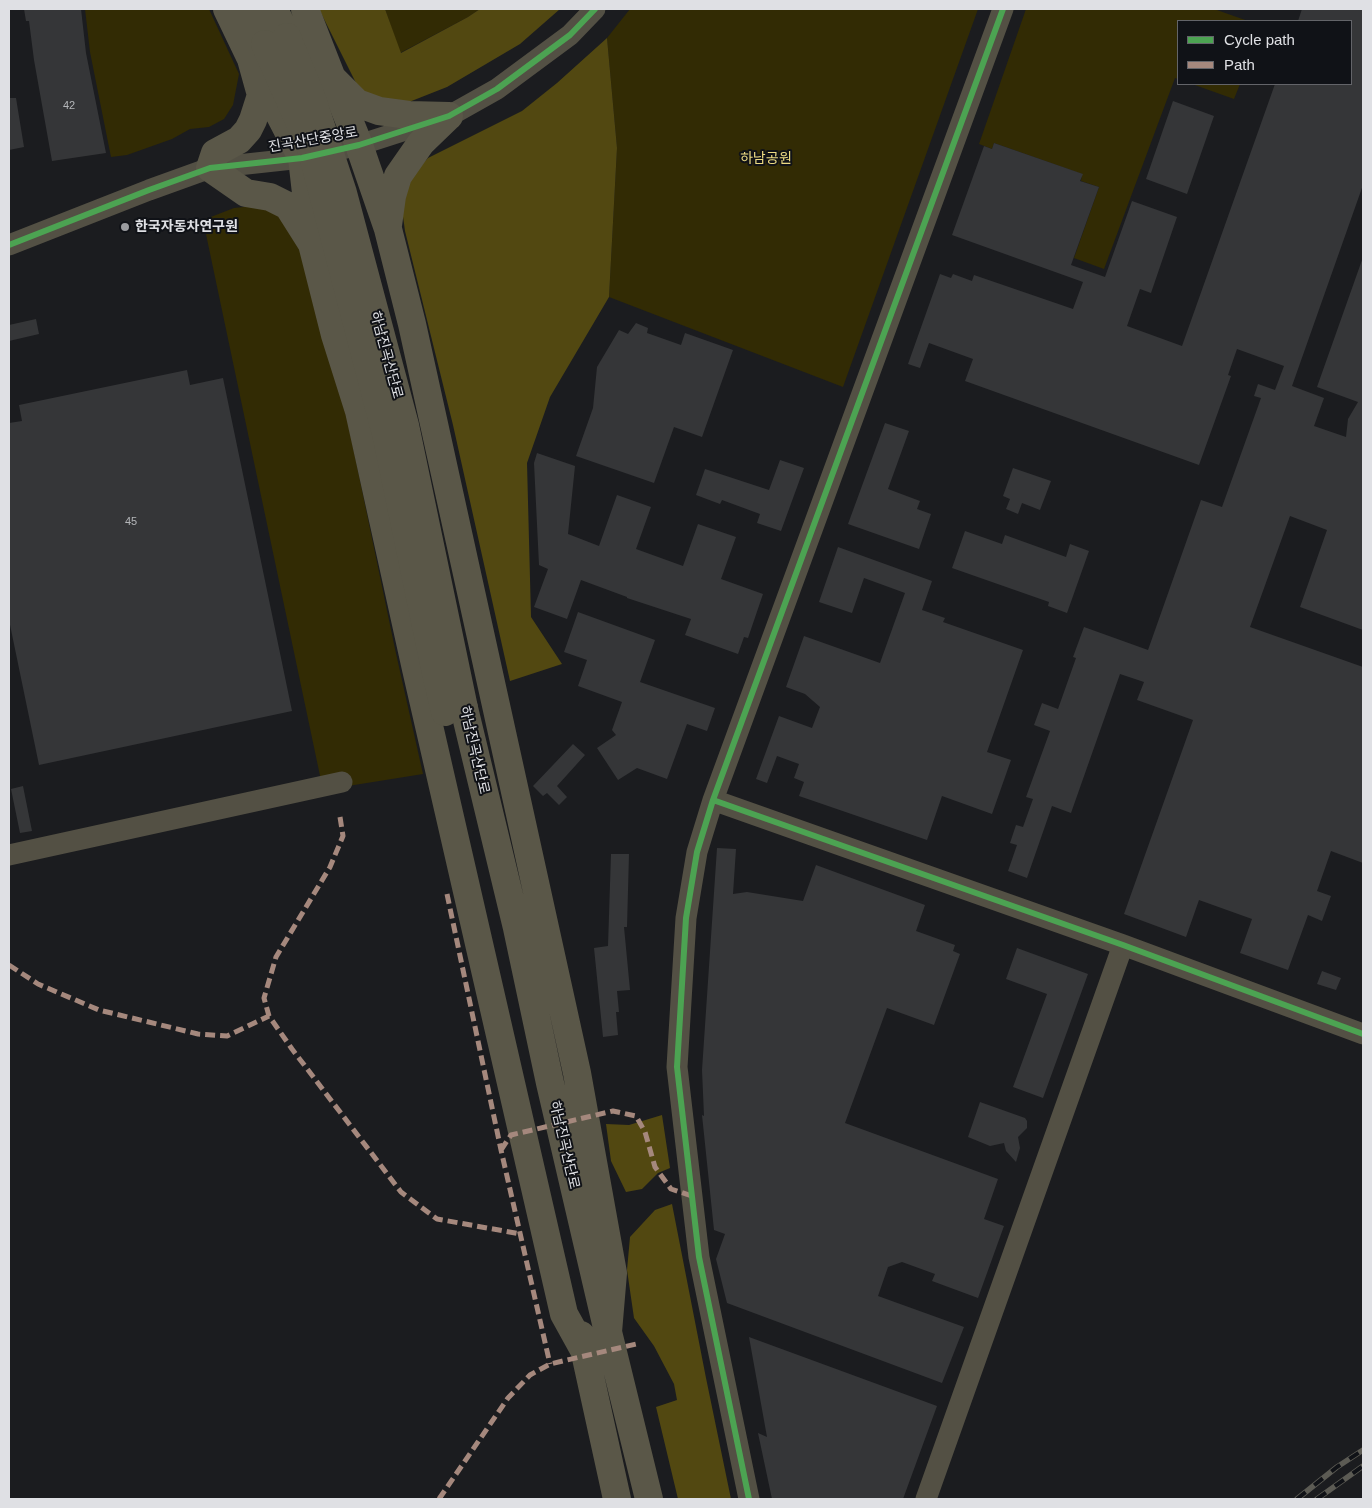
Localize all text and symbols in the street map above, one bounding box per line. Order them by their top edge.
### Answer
legend [1177,20,1352,85]
text: Cycle path [1224,31,1295,48]
text: Path [1224,56,1255,73]
house number: 42 [63,99,75,113]
street label: 진곡산단중앙로 [267,124,359,156]
park label: 하남공원 [740,151,792,167]
place label: 한국자동차연구원 [135,219,238,235]
marker: 한국자동차연구원 [119,221,131,233]
street label: 하남진곡산단로 [366,309,406,401]
house number: 45 [125,515,137,529]
street label: 하남진곡산단로 [456,704,492,796]
street label: 하남진곡산단로 [546,1099,582,1191]

